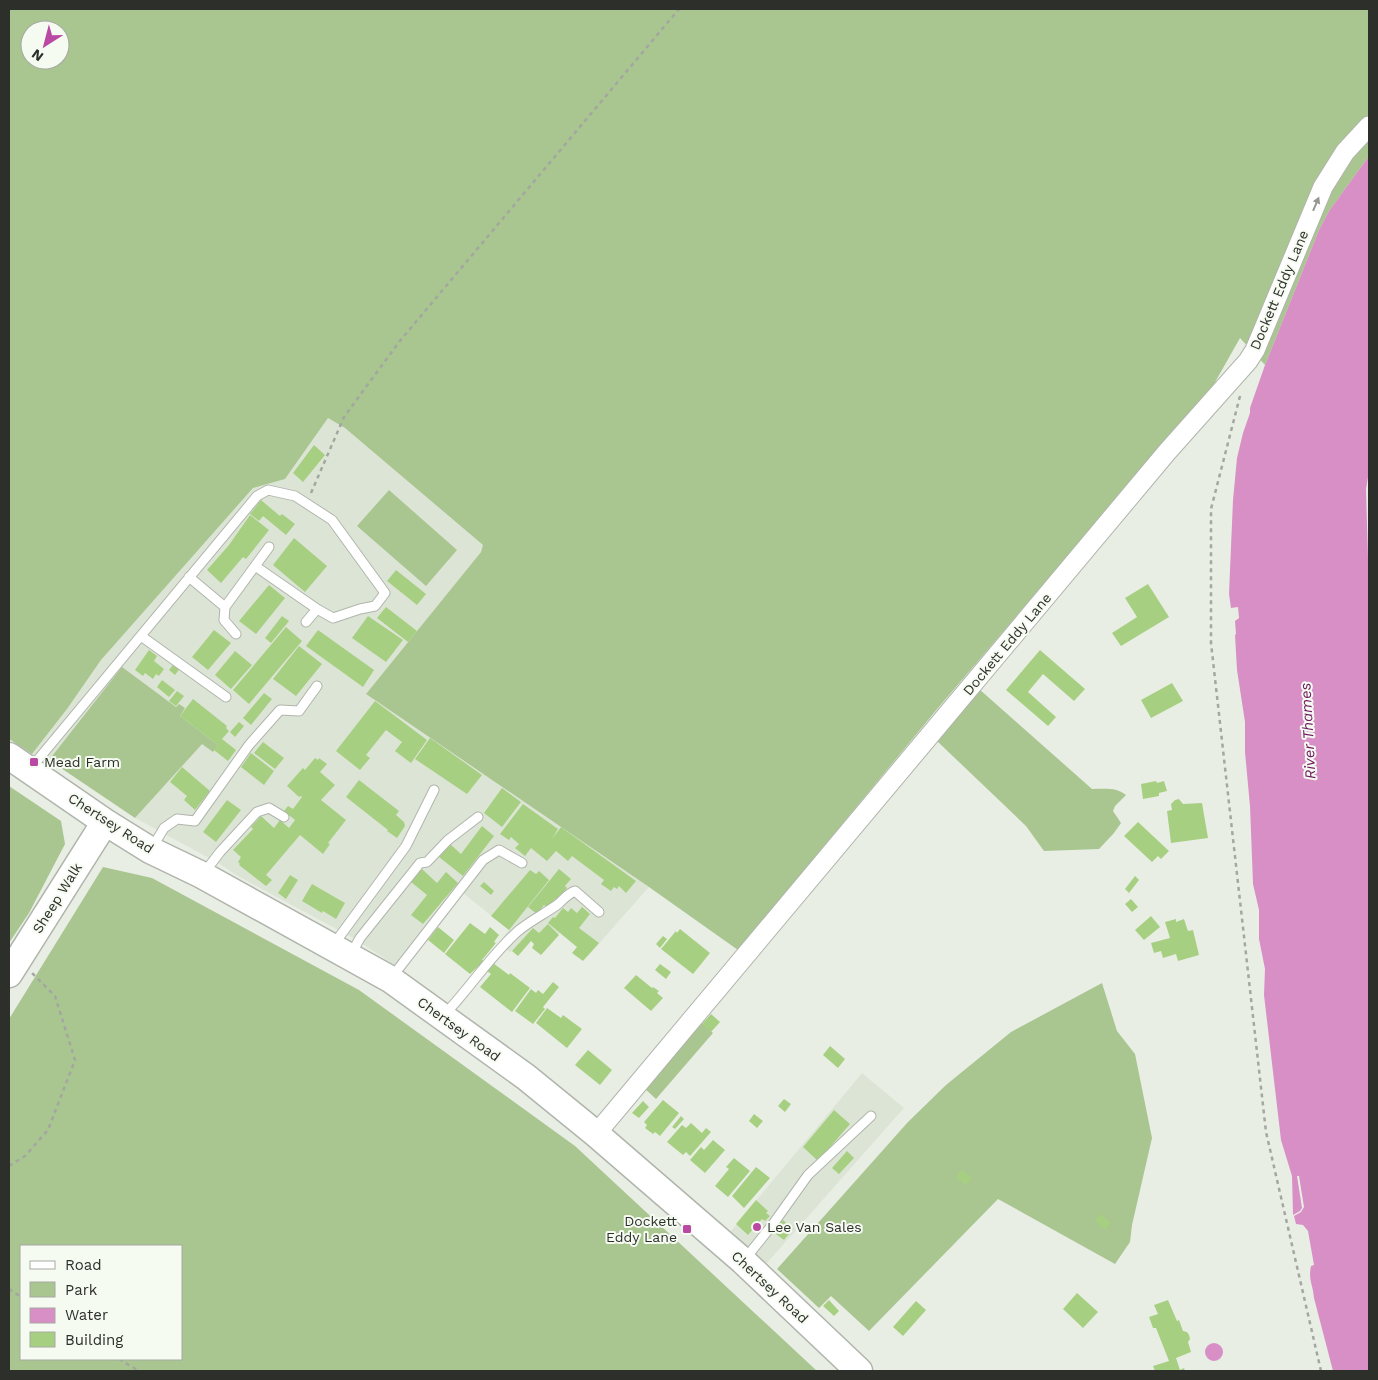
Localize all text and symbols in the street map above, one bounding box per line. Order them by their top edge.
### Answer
north arrow [20,20,70,70]
text: N [28,46,46,65]
one-way arrow [1312,197,1320,211]
street label: Dockett Eddy Lane [1247,228,1311,352]
street label: Dockett Eddy Lane [960,590,1054,698]
water label: River Thames [1296,682,1320,780]
place label: Mead Farm [44,754,120,770]
marker: Mead Farm [28,756,40,768]
street label: Chertsey Road [65,789,157,857]
street label: Sheep Walk [29,860,85,936]
street label: Chertsey Road [414,994,504,1064]
place label: Dockett Eddy Lane [606,1213,677,1245]
place label: Lee Van Sales [767,1219,862,1235]
marker: Lee Van Sales [751,1221,763,1233]
marker: Dockett Eddy Lane [681,1223,693,1235]
legend [20,1245,182,1360]
street label: Chertsey Road [729,1248,811,1326]
text: Road [65,1256,102,1274]
text: Park [65,1281,98,1299]
text: Water [65,1306,108,1324]
text: Building [65,1331,123,1349]

